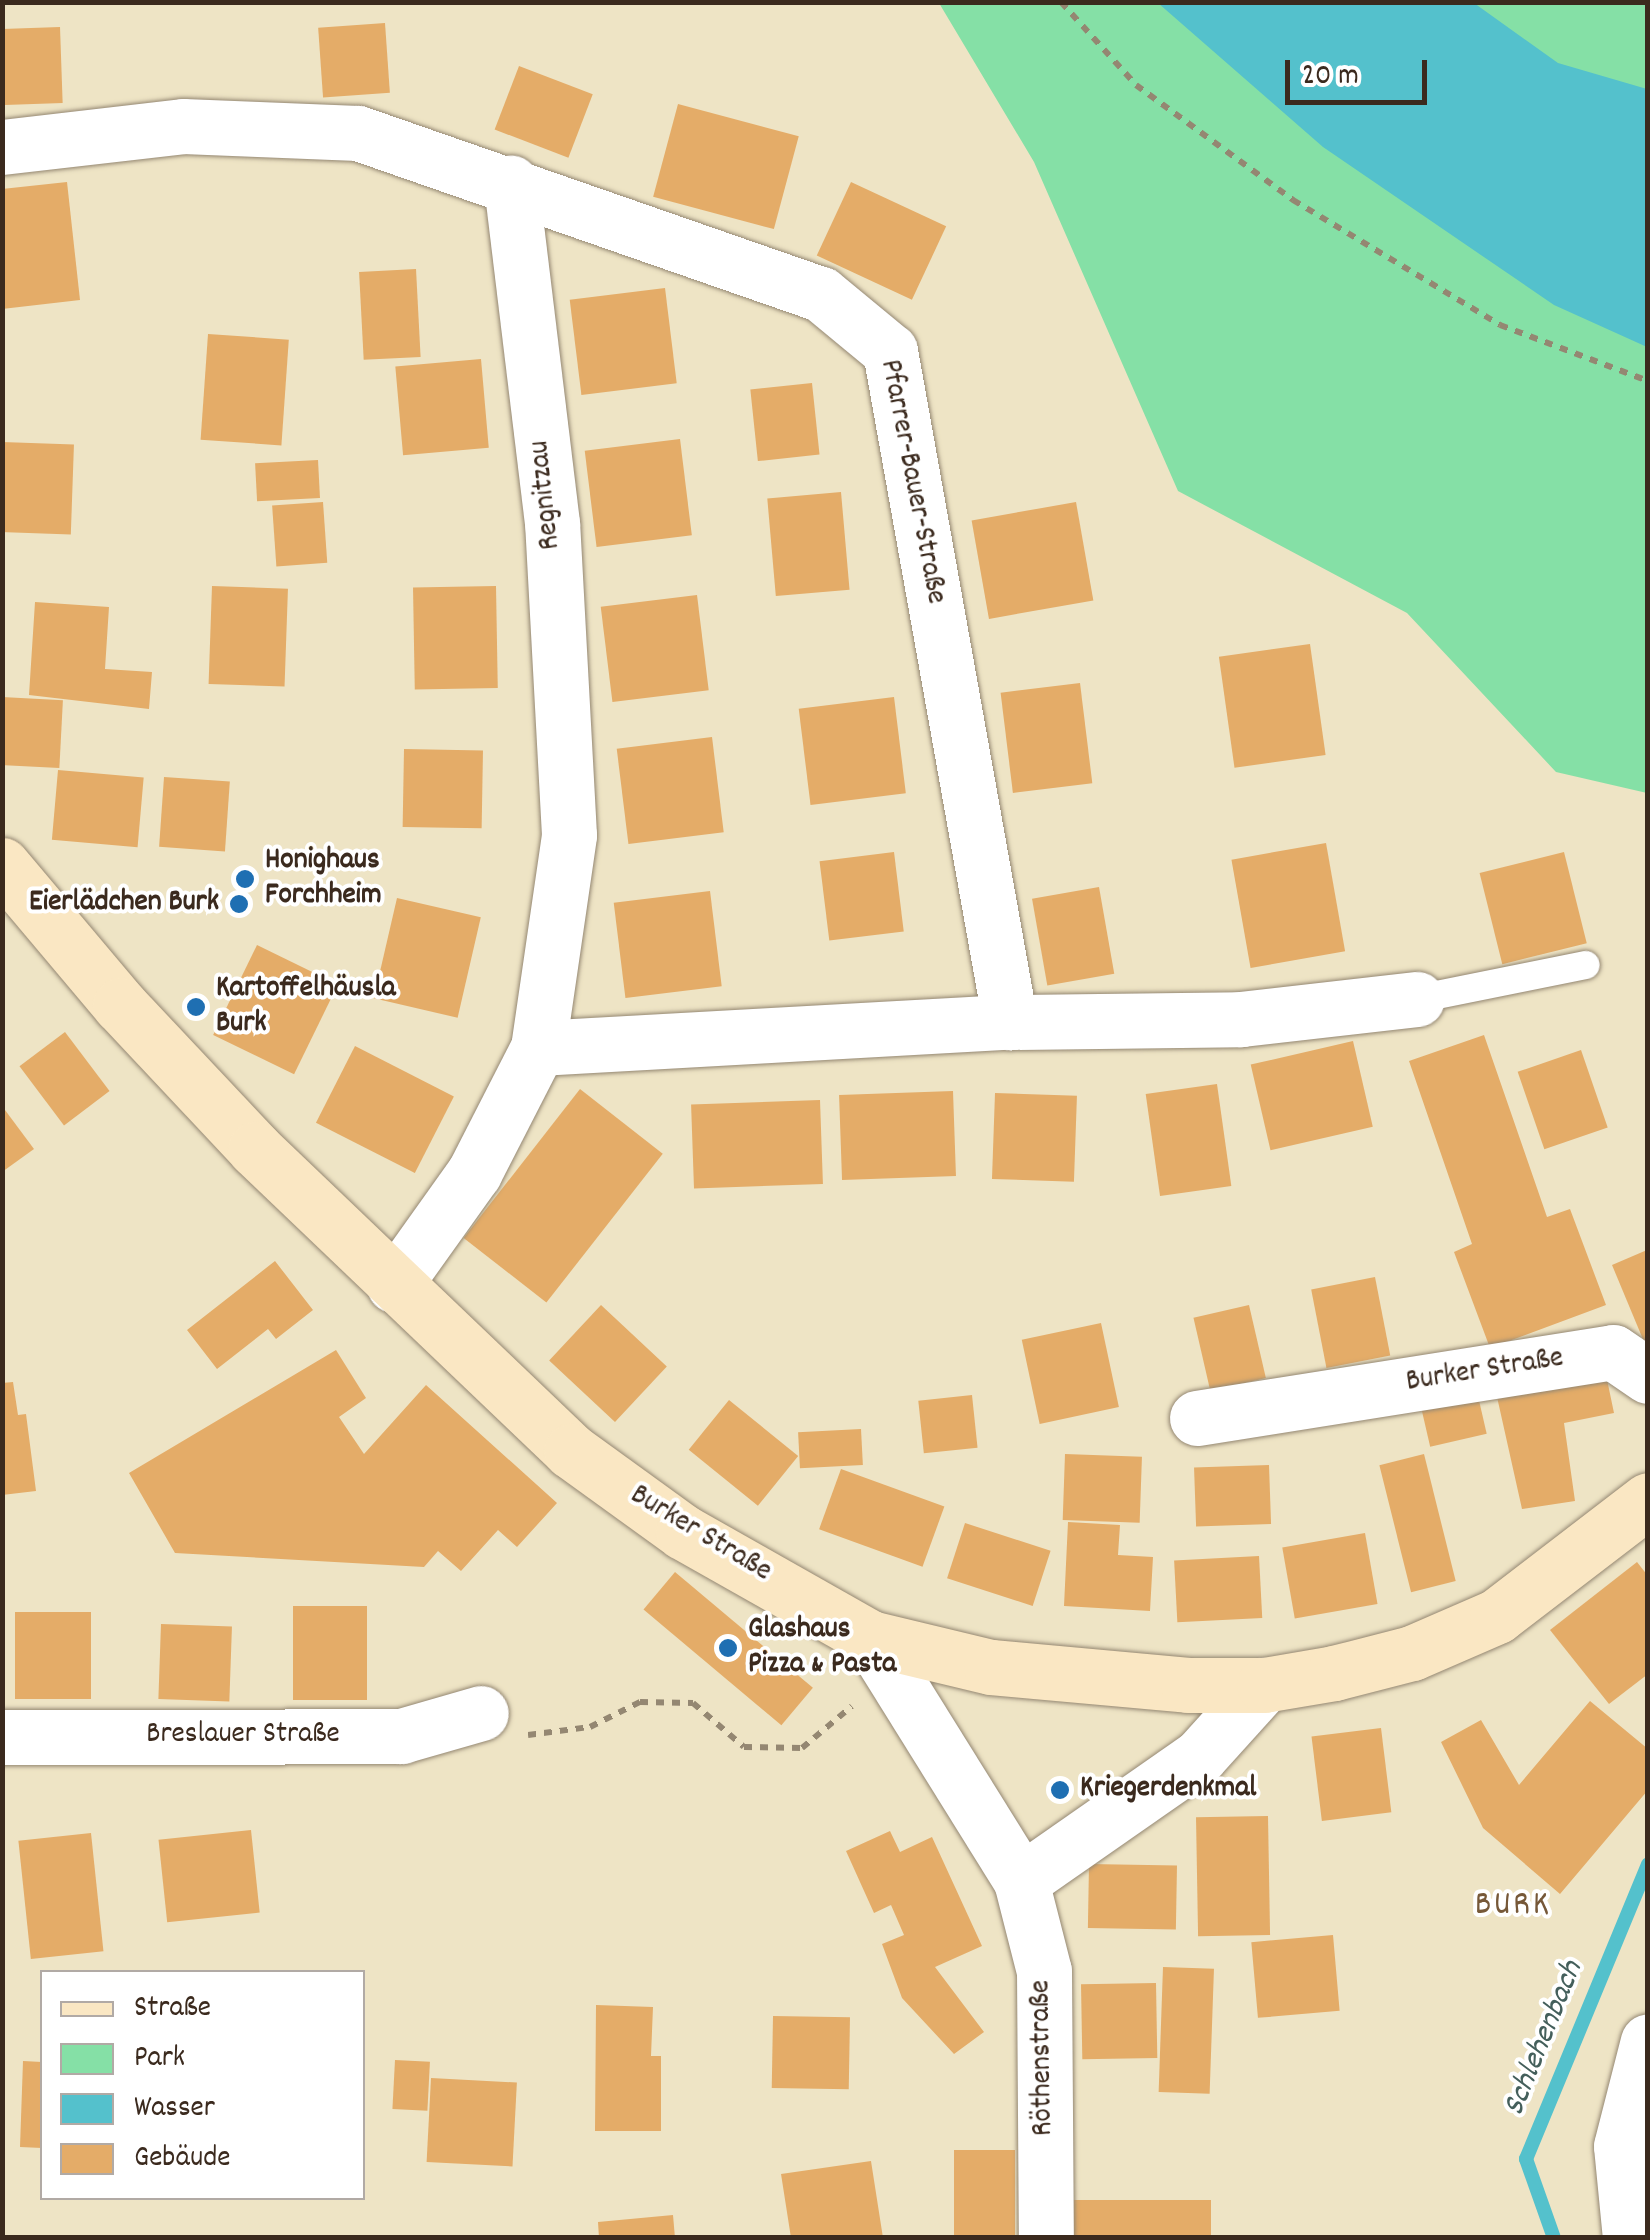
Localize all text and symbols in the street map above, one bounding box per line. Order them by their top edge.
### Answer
scale bar [1290,40,1432,102]
text: 20 m [1302,56,1359,99]
street label: Pfarrer-Bauer-Straße [870,357,952,607]
street label: Regnitzau [523,439,571,551]
place label: Honighaus Forchheim [265,844,382,914]
marker: Honighaus Forchheim [234,868,256,890]
place label: Eierlädchen Burk [29,886,219,922]
marker: Eierlädchen Burk [228,893,250,915]
place label: Kartoffelhäusla Burk [216,972,396,1042]
marker: Kartoffelhäusla Burk [185,996,207,1018]
street label: Burker Straße [1404,1342,1566,1402]
street label: Burker Straße [623,1479,777,1591]
place label: Glashaus Pizza & Pasta [748,1613,896,1684]
marker: Glashaus Pizza & Pasta [717,1637,739,1659]
street label: Breslauer Straße [146,1718,340,1754]
place label: Kriegerdenkmal [1080,1772,1256,1808]
marker: Kriegerdenkmal [1049,1779,1071,1801]
district label: BURK [1475,1885,1551,1927]
water label: Schlehenbach [1497,1956,1593,2122]
legend [40,1970,365,2200]
street label: Röthenstraße [1025,1980,1063,2136]
text: Straße [134,1988,211,2031]
text: Park [134,2038,185,2081]
text: Wasser [134,2088,215,2131]
text: Gebäude [134,2138,231,2181]

